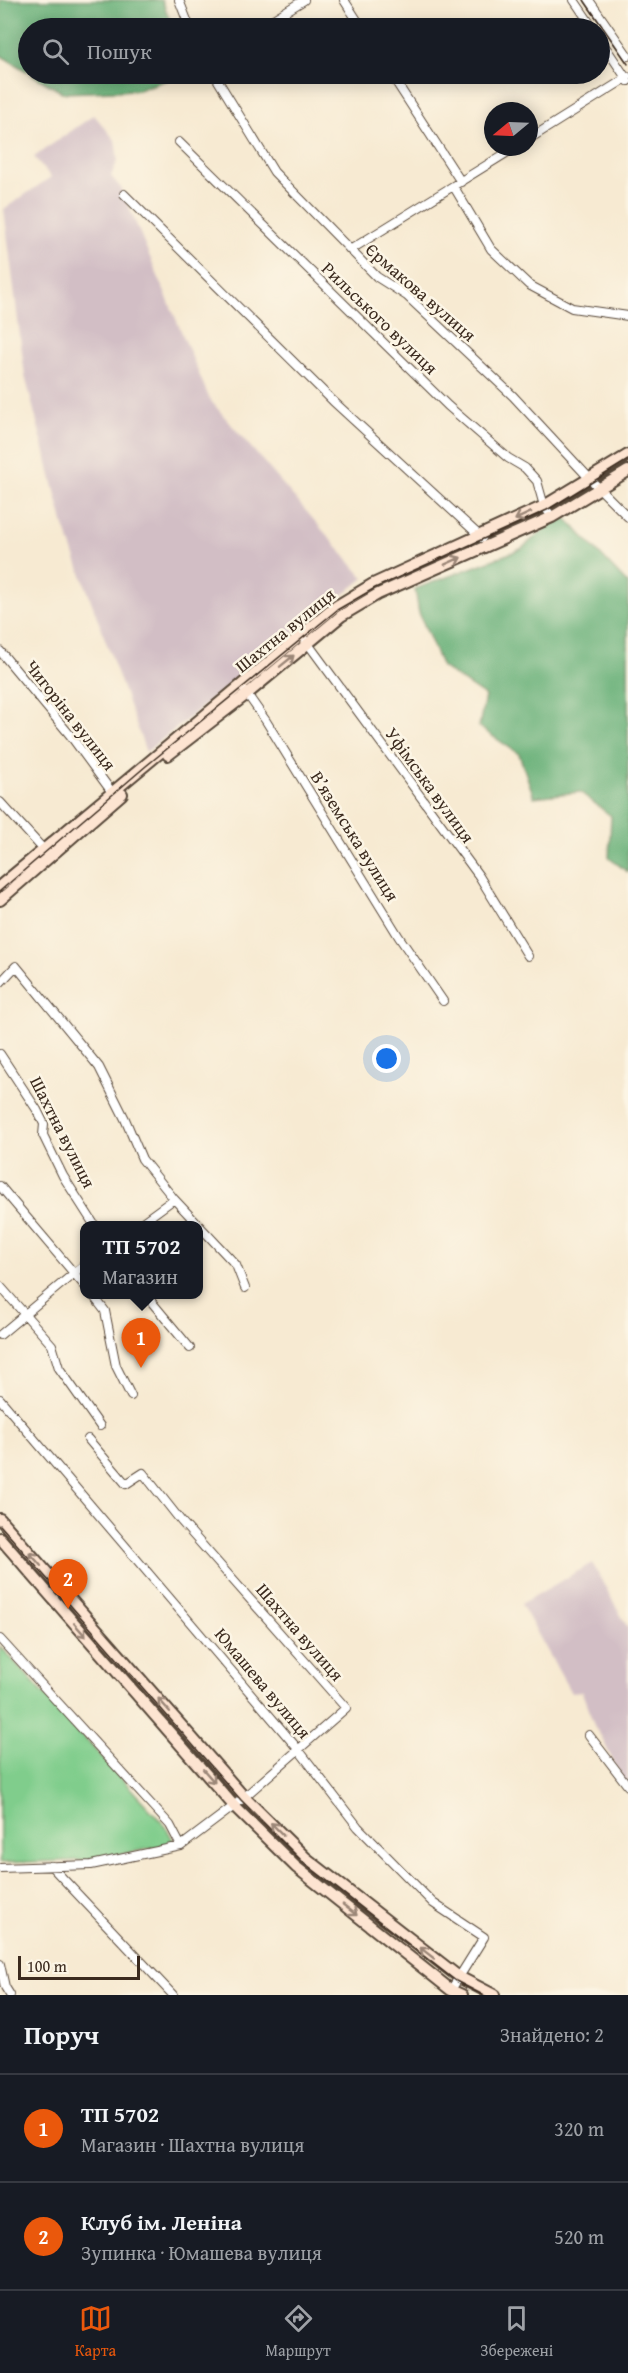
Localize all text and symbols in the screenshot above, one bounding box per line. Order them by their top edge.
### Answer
search box [18,18,610,84]
icon: search [39,35,72,68]
text: Пошук [87,35,152,67]
north arrow [484,102,538,156]
street label: Єрмакова вулиця [360,236,482,348]
street label: Рильського вулиця [316,255,444,381]
one-way arrow [514,511,533,522]
one-way arrow [443,555,461,566]
street label: Шахтна вулиця [229,581,341,679]
street label: Чигоріна вулиця [19,654,123,776]
one-way arrow [279,655,295,668]
street label: Уфімська вулиця [379,722,481,848]
street label: В’яземська вулиця [304,766,406,906]
your location [372,1044,401,1073]
street label: Шахтна вулиця [23,1071,103,1193]
popup [80,1221,203,1299]
text: ТП 5702 [102,1230,181,1262]
text: Магазин [102,1262,178,1291]
pin: 1 [122,1318,160,1368]
one-way arrow [28,1552,42,1567]
pin: 2 [48,1560,88,1609]
street label: Шахтна вулиця [250,1577,350,1687]
street label: Юмашева вулиця [208,1621,318,1745]
one-way arrow [73,1622,87,1637]
one-way arrow [157,1698,171,1713]
one-way arrow [201,1768,215,1784]
one-way arrow [269,1822,284,1837]
one-way arrow [342,1904,358,1917]
one-way arrow [419,1946,435,1959]
scale bar [18,1953,140,1980]
text: 100 m [27,1954,67,1978]
text: Поруч [24,2015,99,2054]
text: Знайдено: 2 [500,2020,604,2049]
text: ТП 5702 [81,2098,159,2130]
text: 1 [38,2114,49,2143]
text: 320 m [554,2114,604,2143]
text: Магазин · Шахтна вулиця [81,2130,304,2159]
text: Клуб ім. Леніна [81,2206,242,2238]
text: 2 [38,2222,49,2251]
text: 520 m [554,2222,604,2251]
text: Зупинка · Юмашева вулиця [81,2238,322,2267]
tab: Карта [75,2302,116,2362]
tab: Маршрут [265,2302,331,2362]
tab: Збережені [480,2302,553,2362]

